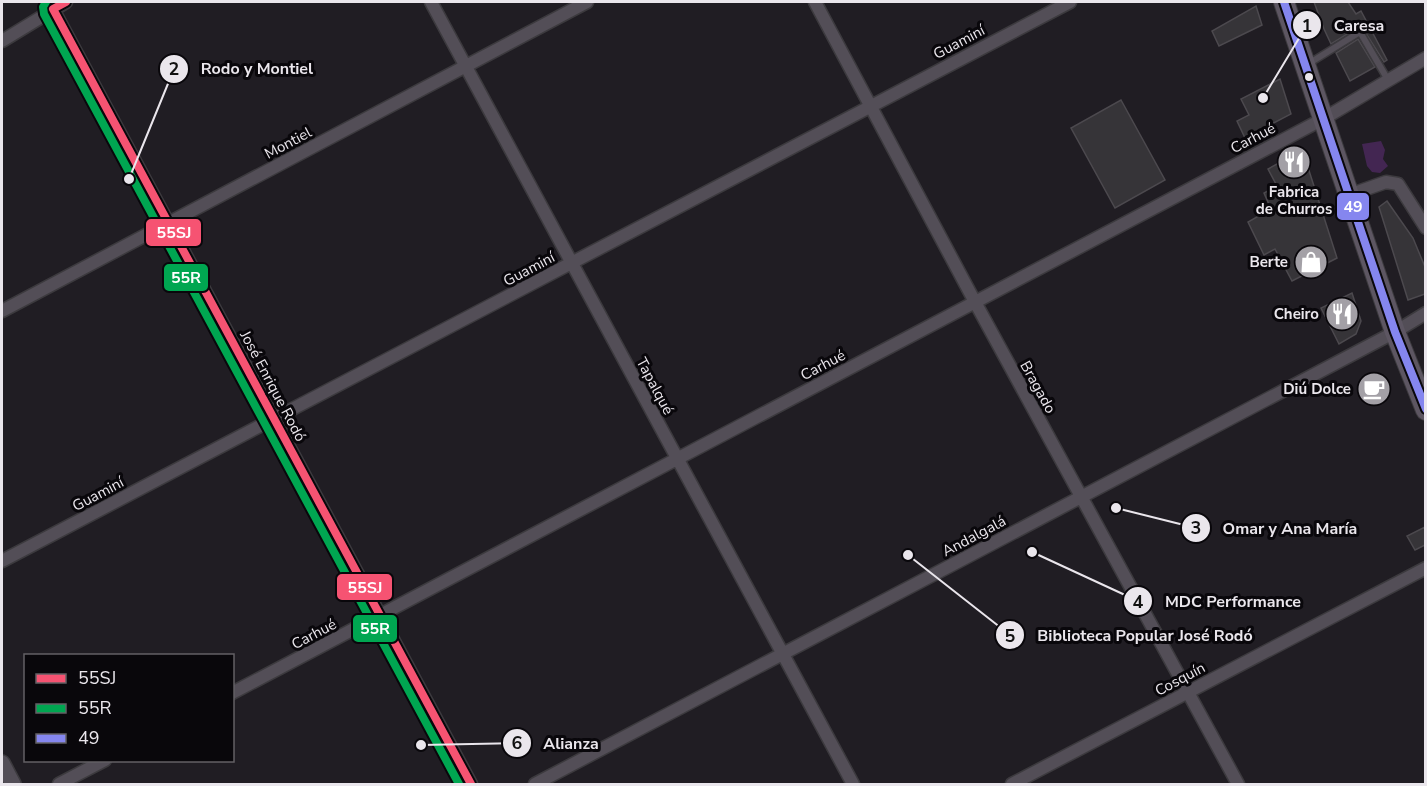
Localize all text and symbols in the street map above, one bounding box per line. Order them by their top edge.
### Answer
callout: Caresa [1292,8,1397,42]
text: 1 [1302,14,1312,38]
text: Caresa [1334,15,1384,37]
street label: Guaminí [930,19,990,64]
callout: Rodo y Montiel [159,52,325,86]
text: 2 [169,57,179,81]
text: Rodo y Montiel [201,58,313,80]
unlabelled marker [1303,71,1315,83]
street label: Carhué [1227,118,1279,158]
street label: Montiel [261,122,316,164]
restaurant icon: Fabrica de Churros [1276,144,1312,180]
place label: Fabrica de Churros [1256,182,1332,219]
line badge: 49 [1336,192,1370,221]
text: 49 [1343,196,1363,218]
line badge: 55SJ [145,218,202,247]
text: 55SJ [157,222,191,244]
shop icon: Berte [1293,244,1329,280]
street label: Guaminí [500,246,560,291]
place label: Berte [1249,252,1288,272]
line badge: 55R [163,263,209,292]
text: 55R [171,267,201,289]
restaurant icon: Cheiro [1324,296,1360,332]
place label: Cheiro [1274,304,1319,324]
street label: José Enrique Rodó [235,326,311,445]
street label: Carhué [797,345,849,385]
street label: Tapalqué [632,354,678,418]
street label: Bragado [1015,357,1061,417]
cafe icon: Diú Dolce [1356,371,1392,407]
place label: Diú Dolce [1283,379,1351,399]
street label: Guaminí [69,471,129,516]
street label: Andalgalá [939,511,1009,561]
callout: Omar y Ana María [1181,511,1370,545]
text: 3 [1191,516,1201,540]
text: Omar y Ana María [1223,518,1357,540]
line badge: 55SJ [336,573,393,601]
text: 55SJ [348,577,382,599]
callout: MDC Performance [1123,584,1313,618]
text: 4 [1133,590,1144,614]
text: MDC Performance [1165,591,1301,613]
street label: Carhué [288,614,340,654]
line badge: 55R [352,614,398,643]
text: 55R [360,618,390,640]
callout: Biblioteca Popular José Rodó [995,618,1265,652]
text: 5 [1005,624,1016,648]
text: Biblioteca Popular José Rodó [1037,625,1253,647]
legend [24,654,234,762]
street label: Cosquín [1151,657,1209,701]
text: 55SJ [78,666,116,690]
text: 55R [78,696,112,720]
text: 49 [78,726,100,750]
callout: Alianza [502,726,611,760]
text: 6 [512,731,523,755]
text: Alianza [543,733,599,755]

